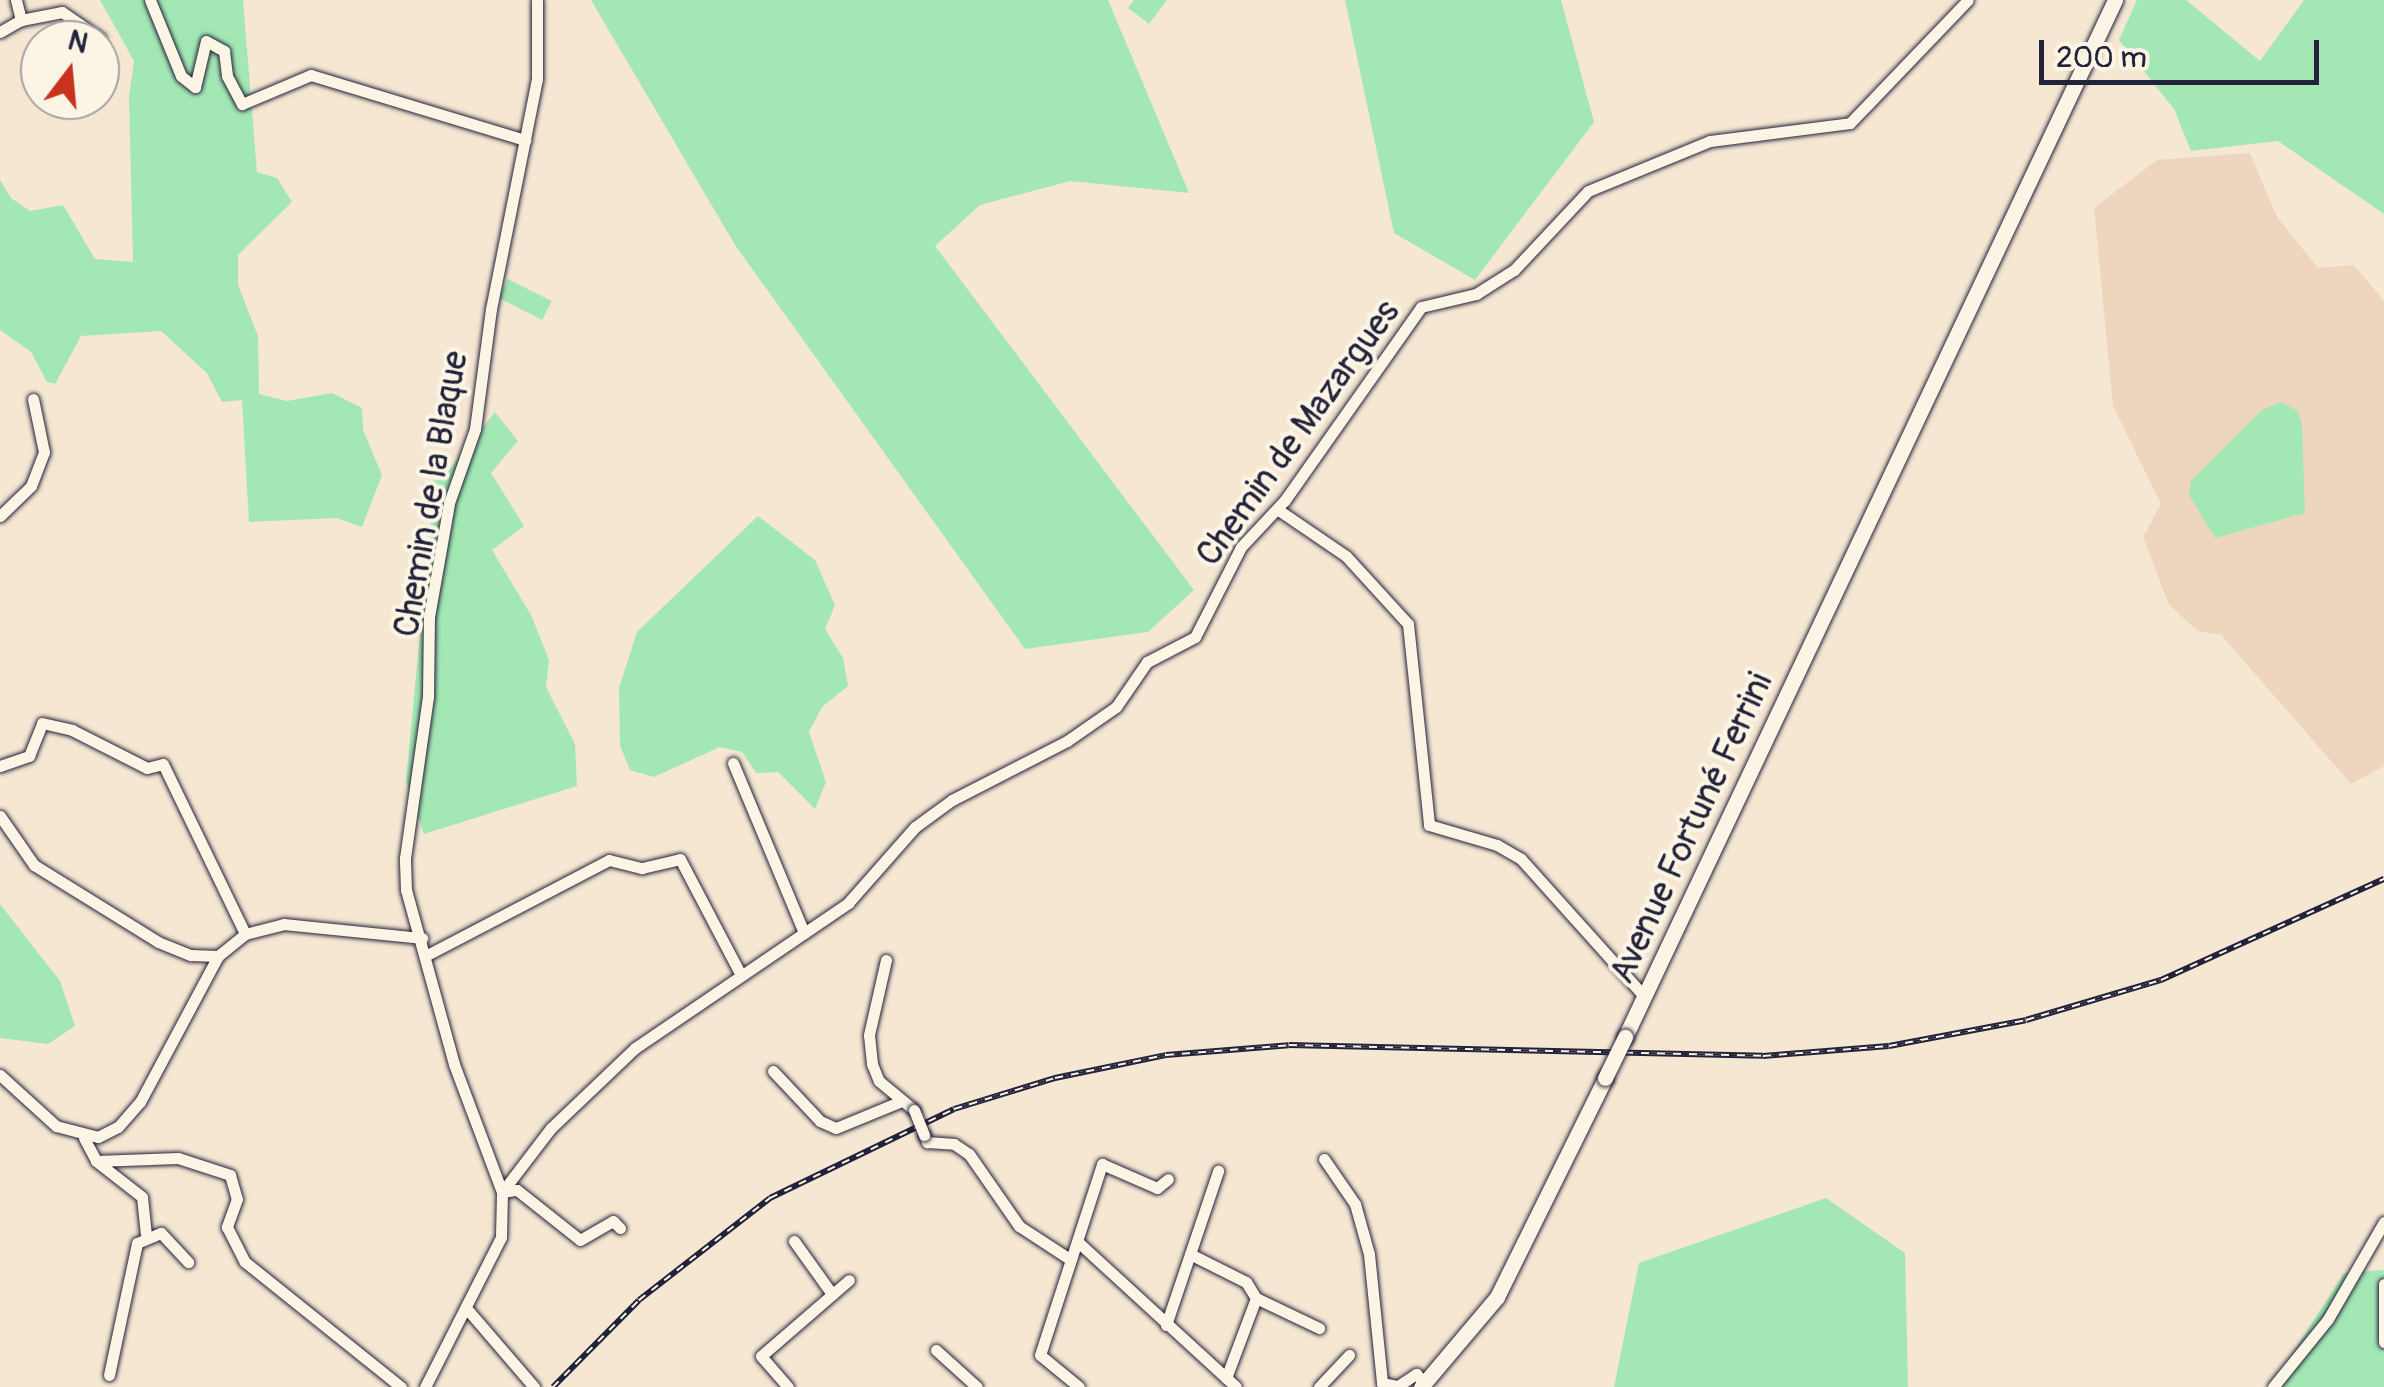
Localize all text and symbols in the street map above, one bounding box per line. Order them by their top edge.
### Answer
north arrow [20,20,120,120]
scale bar [2044,20,2324,82]
text: N [64,23,92,62]
text: 200 m [2056,39,2147,76]
street label: Chemin de Mazargues [1187,292,1409,574]
street label: Chemin de la Blaque [385,348,477,640]
street label: Avenue Fortuné Ferrini [1601,666,1781,990]

